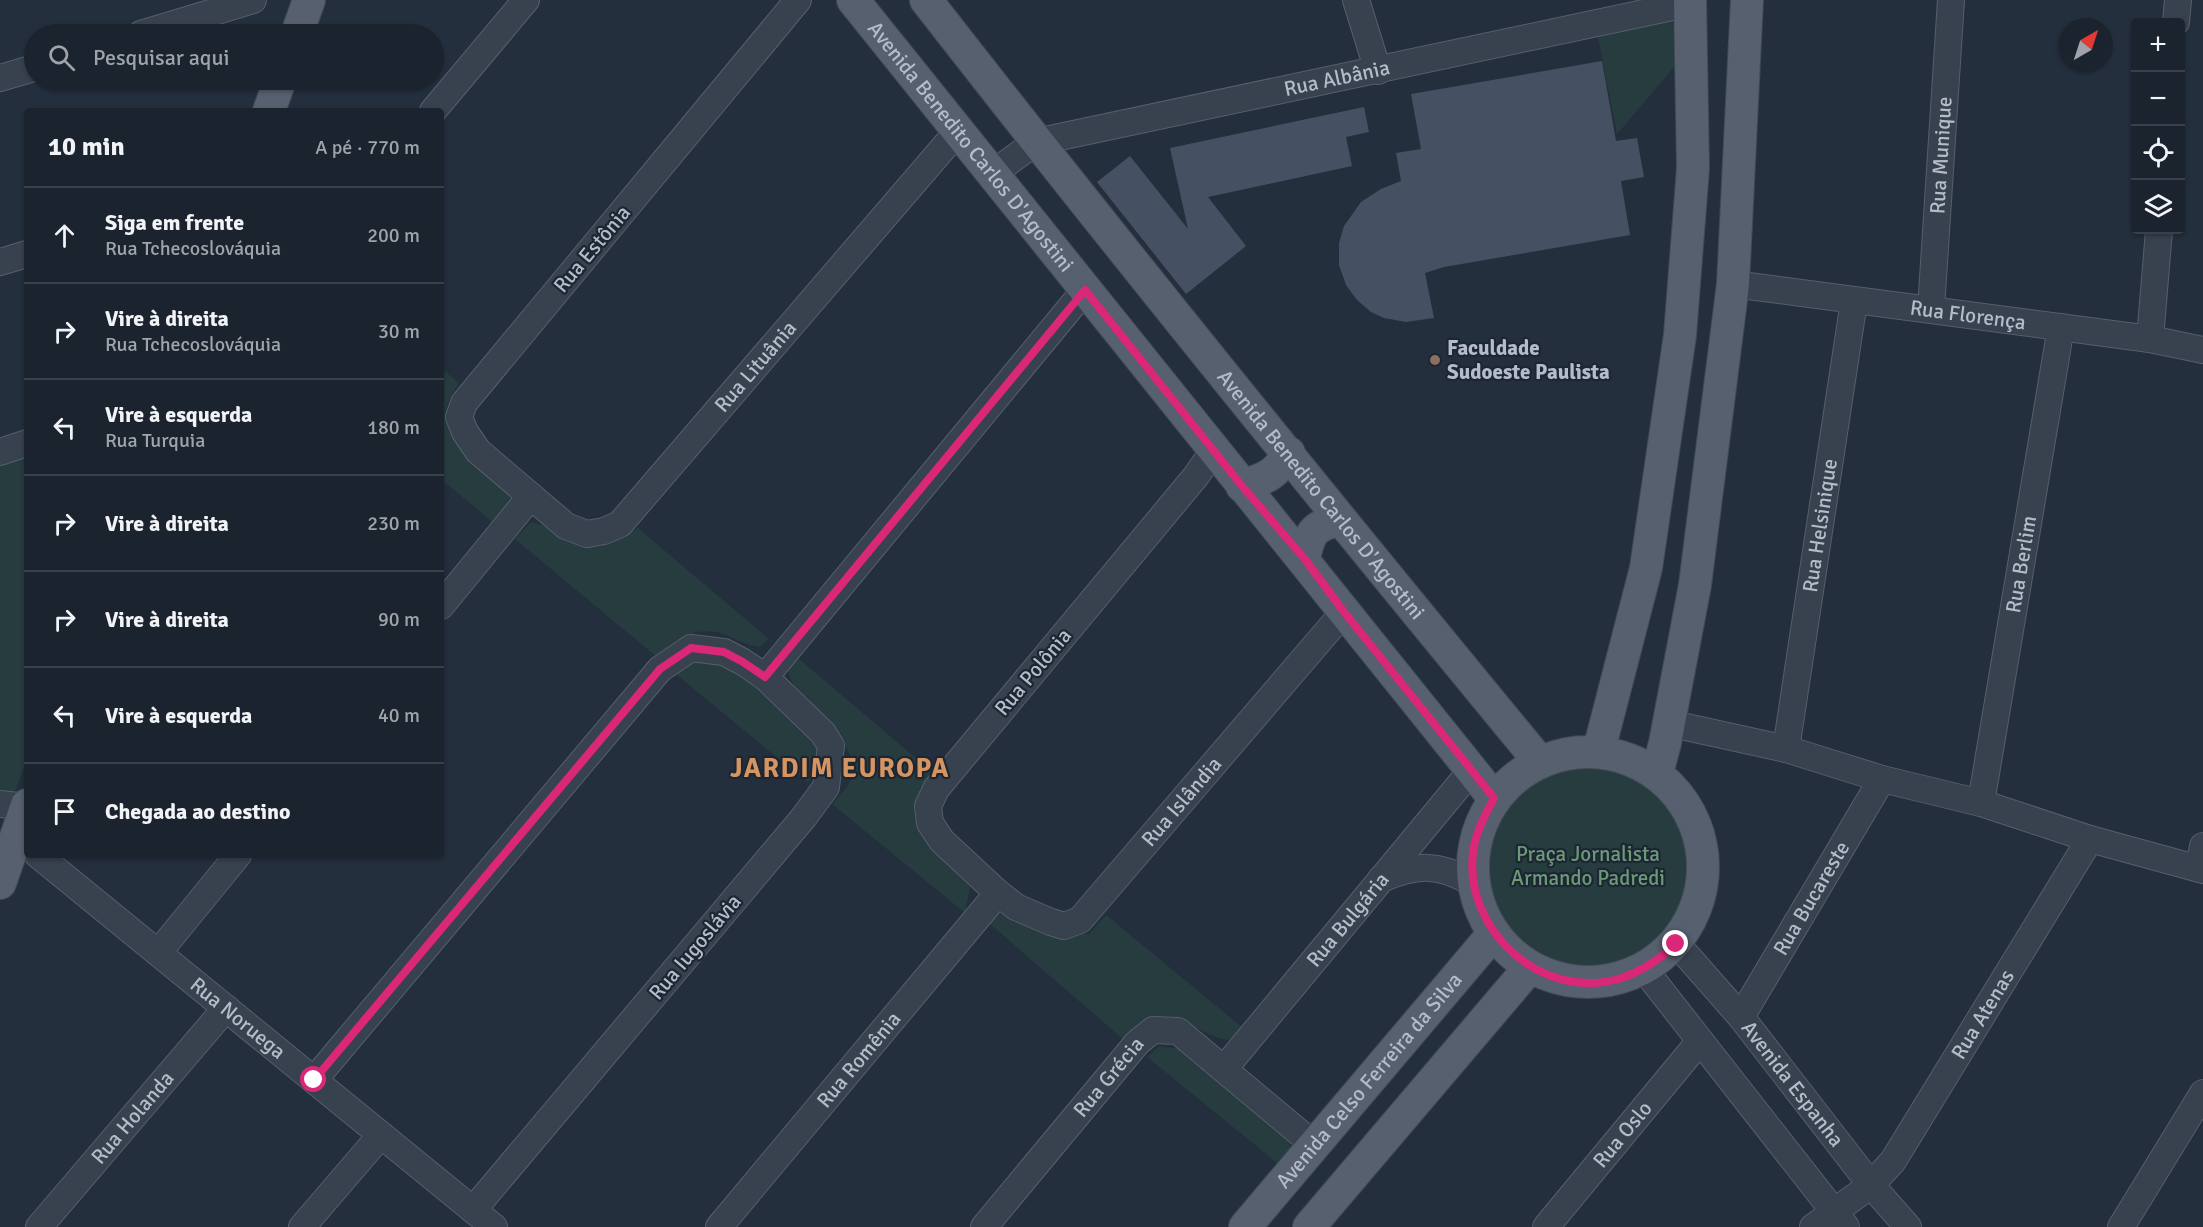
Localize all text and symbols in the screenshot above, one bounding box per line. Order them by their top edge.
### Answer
street label: Avenida Benedito Carlos D'Agostini [862,16,1079,277]
north arrow [2059,18,2113,72]
map controls [2131,18,2185,234]
button: + [2131,18,2185,72]
search box [24,24,444,90]
icon: search [45,41,78,74]
text: Pesquisar aqui [93,44,229,71]
street label: Rua Albânia [1282,54,1392,102]
button: − [2131,72,2185,126]
street label: Rua Munique [1924,96,1958,215]
button: locate [2131,126,2185,180]
text: 10 min [48,131,125,163]
text: A pé · 770 m [315,135,420,160]
button: layers [2131,180,2185,234]
street label: Rua Estônia [548,200,636,298]
text: Siga em frente [105,209,244,236]
icon: ahead [48,219,81,252]
text: 200 m [367,223,420,248]
text: Rua Tchecoslováquia [105,236,281,261]
street label: Rua Florença [1908,294,2028,336]
text: Vire à direita [105,305,229,332]
icon: right [48,315,81,348]
street label: Rua Lituânia [709,315,802,418]
text: 30 m [378,319,420,344]
text: Rua Tchecoslováquia [105,332,281,357]
place label: Faculdade Sudoeste Paulista [1447,335,1610,385]
marker: Faculdade Sudoeste Paulista [1428,353,1442,367]
street label: Avenida Benedito Carlos D'Agostini [1212,365,1430,625]
text: Vire à esquerda [105,401,252,428]
icon: left [48,411,81,444]
text: 180 m [367,415,420,440]
text: Rua Turquia [105,428,205,453]
street label: Rua Helsinique [1797,457,1843,594]
icon: right [48,507,81,540]
text: Vire à direita [105,510,229,537]
text: 230 m [367,511,420,536]
street label: Rua Berlim [2000,514,2042,615]
icon: right [48,603,81,636]
text: Vire à direita [105,606,229,633]
text: 90 m [378,607,420,632]
street label: Rua Polônia [989,623,1077,721]
icon: left [48,699,81,732]
text: Vire à esquerda [105,702,252,729]
text: 40 m [378,703,420,728]
street label: Rua Islândia [1136,751,1227,852]
district label: JARDIM EUROPA [730,752,950,785]
icon: arrive [48,795,81,828]
text: Chegada ao destino [105,798,291,825]
street label: Rua Bucareste [1767,836,1855,960]
park label: Praça Jornalista Armando Padredi [1511,841,1665,891]
street label: Rua Bulgária [1301,867,1395,972]
street label: Rua Iugoslávia [643,889,747,1005]
route end [1662,930,1688,956]
street label: Rua Atenas [1945,965,2020,1064]
street label: Avenida Celso Ferreira da Silva [1270,967,1468,1194]
street label: Rua Noruega [185,971,291,1065]
street label: Rua Romênia [811,1006,906,1113]
street label: Avenida Espanha [1736,1016,1850,1152]
street label: Rua Grécia [1068,1032,1150,1123]
street label: Rua Holanda [86,1066,179,1169]
route start [300,1066,326,1092]
street label: Rua Oslo [1587,1096,1658,1173]

